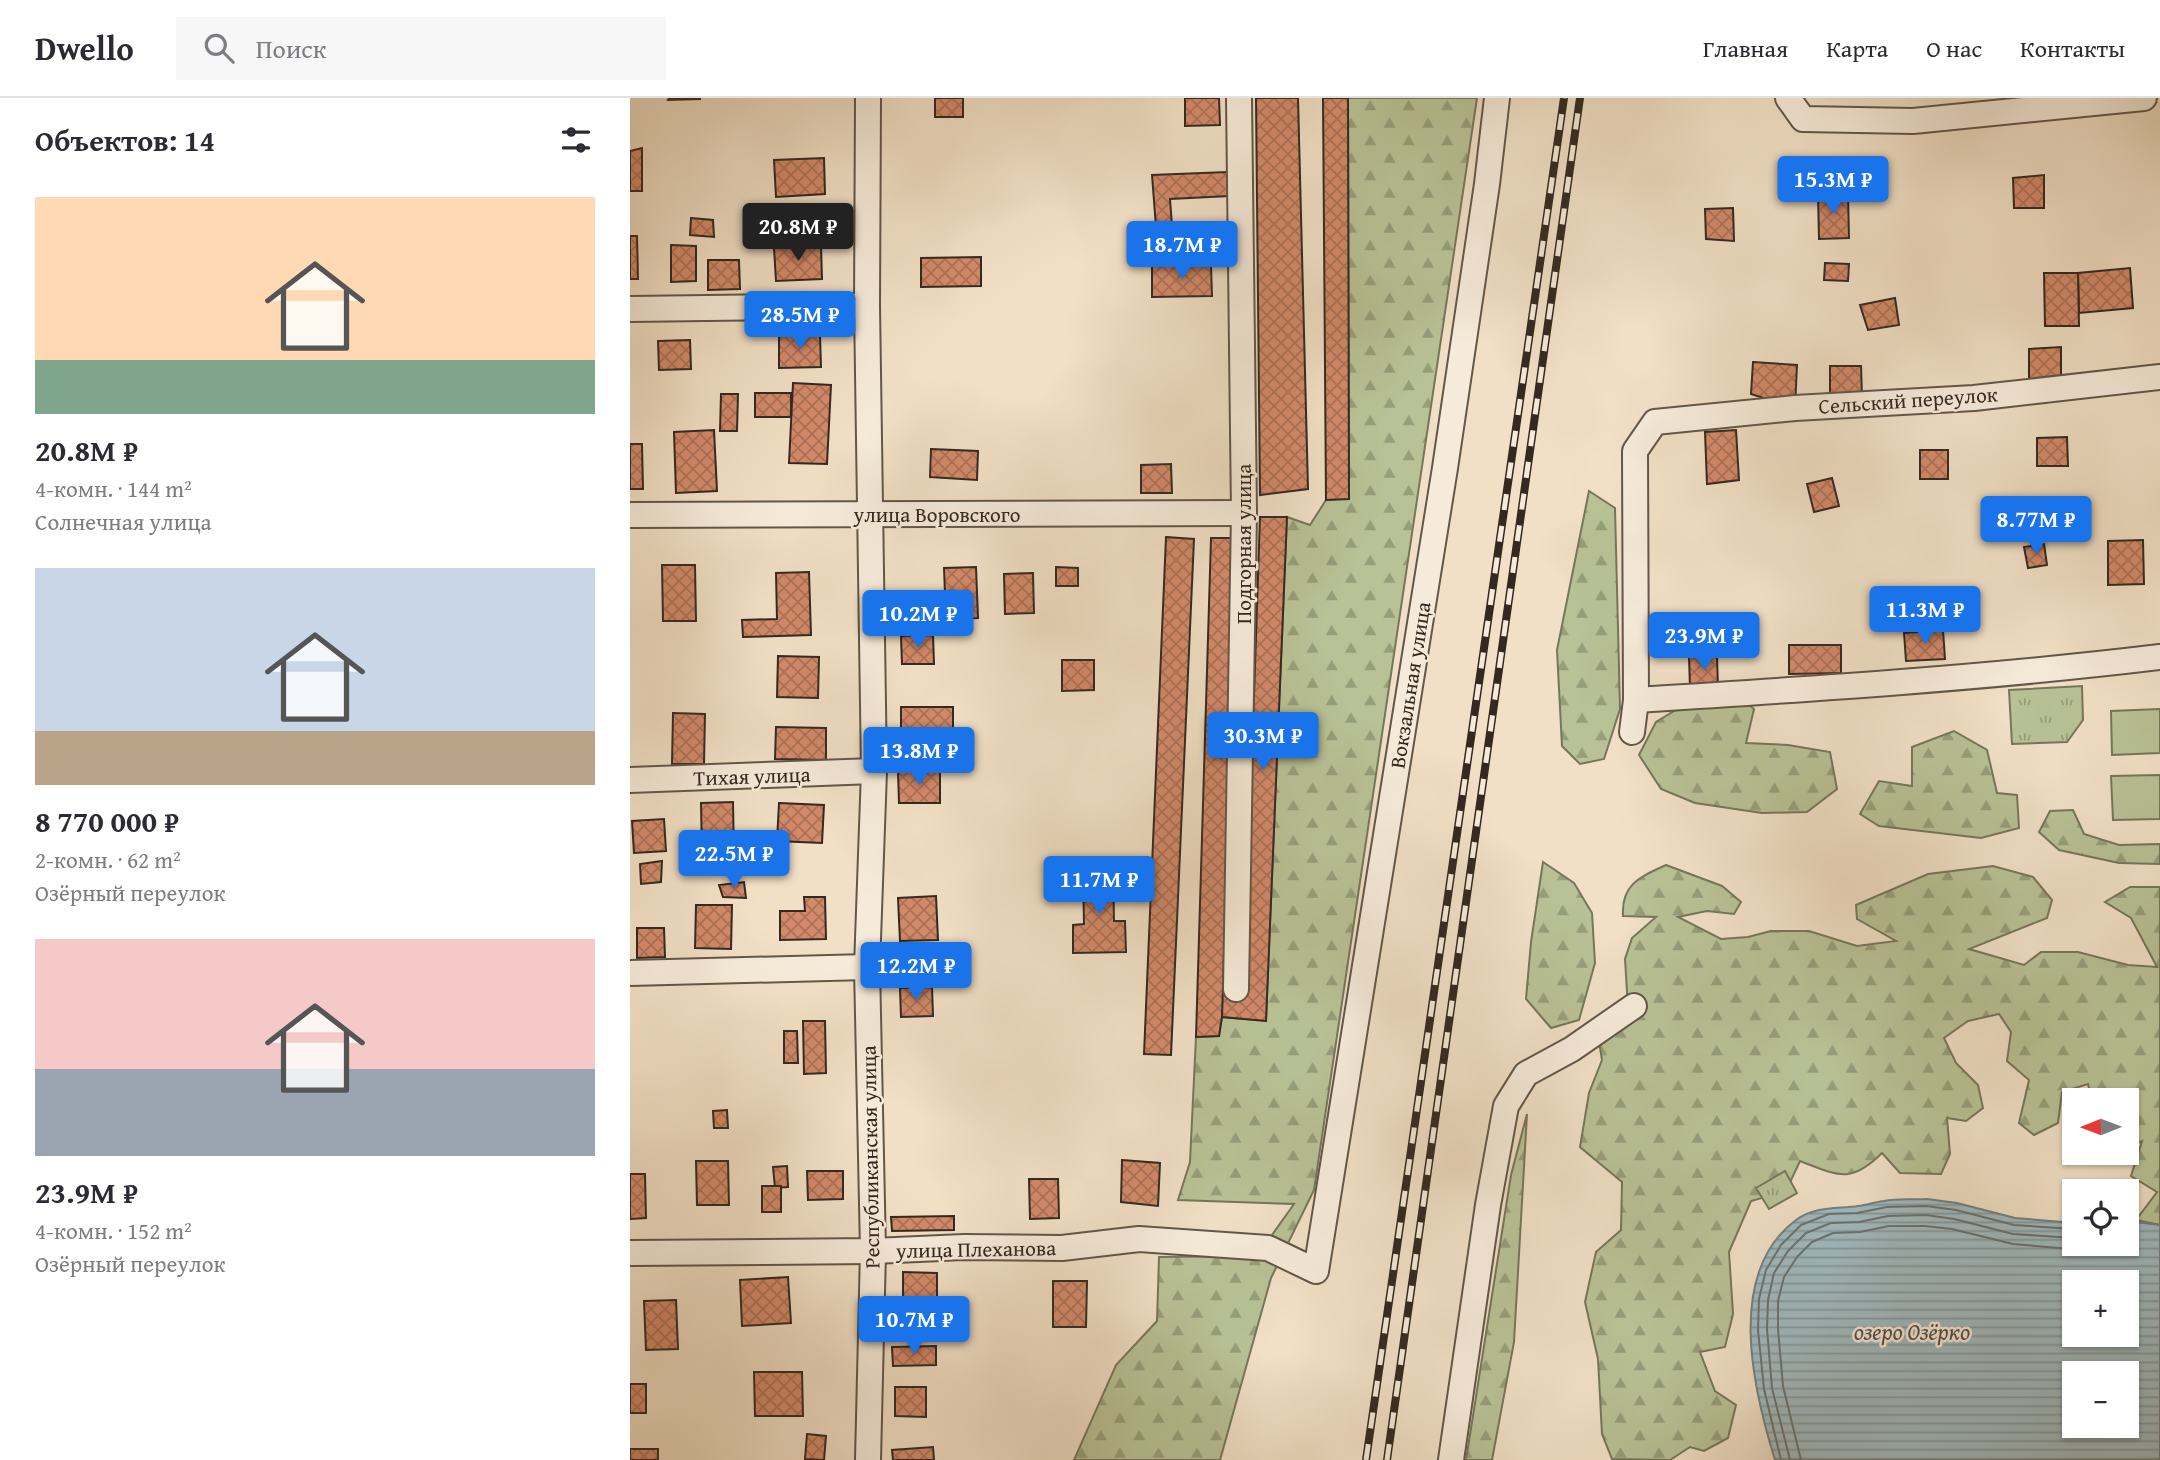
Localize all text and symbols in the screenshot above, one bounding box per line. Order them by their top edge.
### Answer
search box [176,17,666,80]
text: Dwello [35,24,134,72]
icon: search [200,29,238,67]
text: Поиск [256,29,326,68]
text: Главная [1703,31,1788,66]
text: Карта [1826,31,1888,66]
text: О нас [1926,31,1982,66]
text: Контакты [2020,31,2125,66]
text: Объектов: 14 [35,118,215,162]
icon: filters [557,121,595,159]
pin: 15.3M ₽ [1768,156,1898,216]
text: 15.3M ₽ [1793,162,1873,195]
pin: 20.8M ₽ [733,204,863,263]
text: 20.8M ₽ [758,209,838,242]
pin: 18.7M ₽ [1117,222,1247,281]
text: 18.7M ₽ [1142,227,1222,260]
icon: home [252,243,378,369]
pin: 28.5M ₽ [735,292,865,351]
text: 28.5M ₽ [760,297,840,330]
street label: Сельский переулок [1817,378,1999,422]
text: 20.8M ₽ [35,428,138,472]
street label: Подгорная улица [1228,464,1259,624]
text: 4-комн. · 144 m² [35,472,192,505]
pin: 8.77M ₽ [1971,496,2101,556]
street label: улица Воровского [853,499,1020,530]
text: 8.77M ₽ [1996,502,2076,535]
text: Солнечная улица [35,505,211,538]
pin: 11.3M ₽ [1860,587,1990,646]
pin: 10.2M ₽ [853,590,983,650]
text: 11.3M ₽ [1885,592,1965,625]
text: 10.2M ₽ [878,596,958,629]
street label: Вокзальная улица [1382,599,1438,771]
pin: 23.9M ₽ [1639,612,1769,672]
icon: home [252,614,378,740]
text: 23.9M ₽ [1664,618,1744,651]
pin: 30.3M ₽ [1198,712,1328,772]
text: 30.3M ₽ [1223,718,1303,751]
pin: 13.8M ₽ [854,728,984,787]
text: 13.8M ₽ [879,733,959,766]
street label: Тихая улица [693,758,811,794]
text: 8 770 000 ₽ [35,799,179,843]
pin: 22.5M ₽ [669,830,799,890]
text: 22.5M ₽ [694,836,774,869]
text: 2-комн. · 62 m² [35,843,181,876]
pin: 11.7M ₽ [1034,856,1164,916]
text: 11.7M ₽ [1059,862,1139,895]
text: Озёрный переулок [35,876,225,909]
pin: 12.2M ₽ [851,942,981,1002]
text: 12.2M ₽ [876,948,956,981]
icon: home [252,985,378,1111]
street label: Республиканская улица [853,1045,887,1269]
north arrow [2062,1088,2138,1166]
map controls [2062,1088,2139,1438]
text: 23.9M ₽ [35,1170,138,1214]
button: locate [2062,1179,2139,1256]
text: 4-комн. · 152 m² [35,1214,192,1247]
street label: улица Плеханова [895,1232,1056,1266]
text: Озёрный переулок [35,1247,225,1280]
button: + [2062,1270,2139,1347]
pin: 10.7M ₽ [849,1296,979,1356]
text: 10.7M ₽ [874,1302,954,1335]
water label: озеро Озёрко [1854,1315,1970,1348]
button: − [2062,1361,2139,1438]

